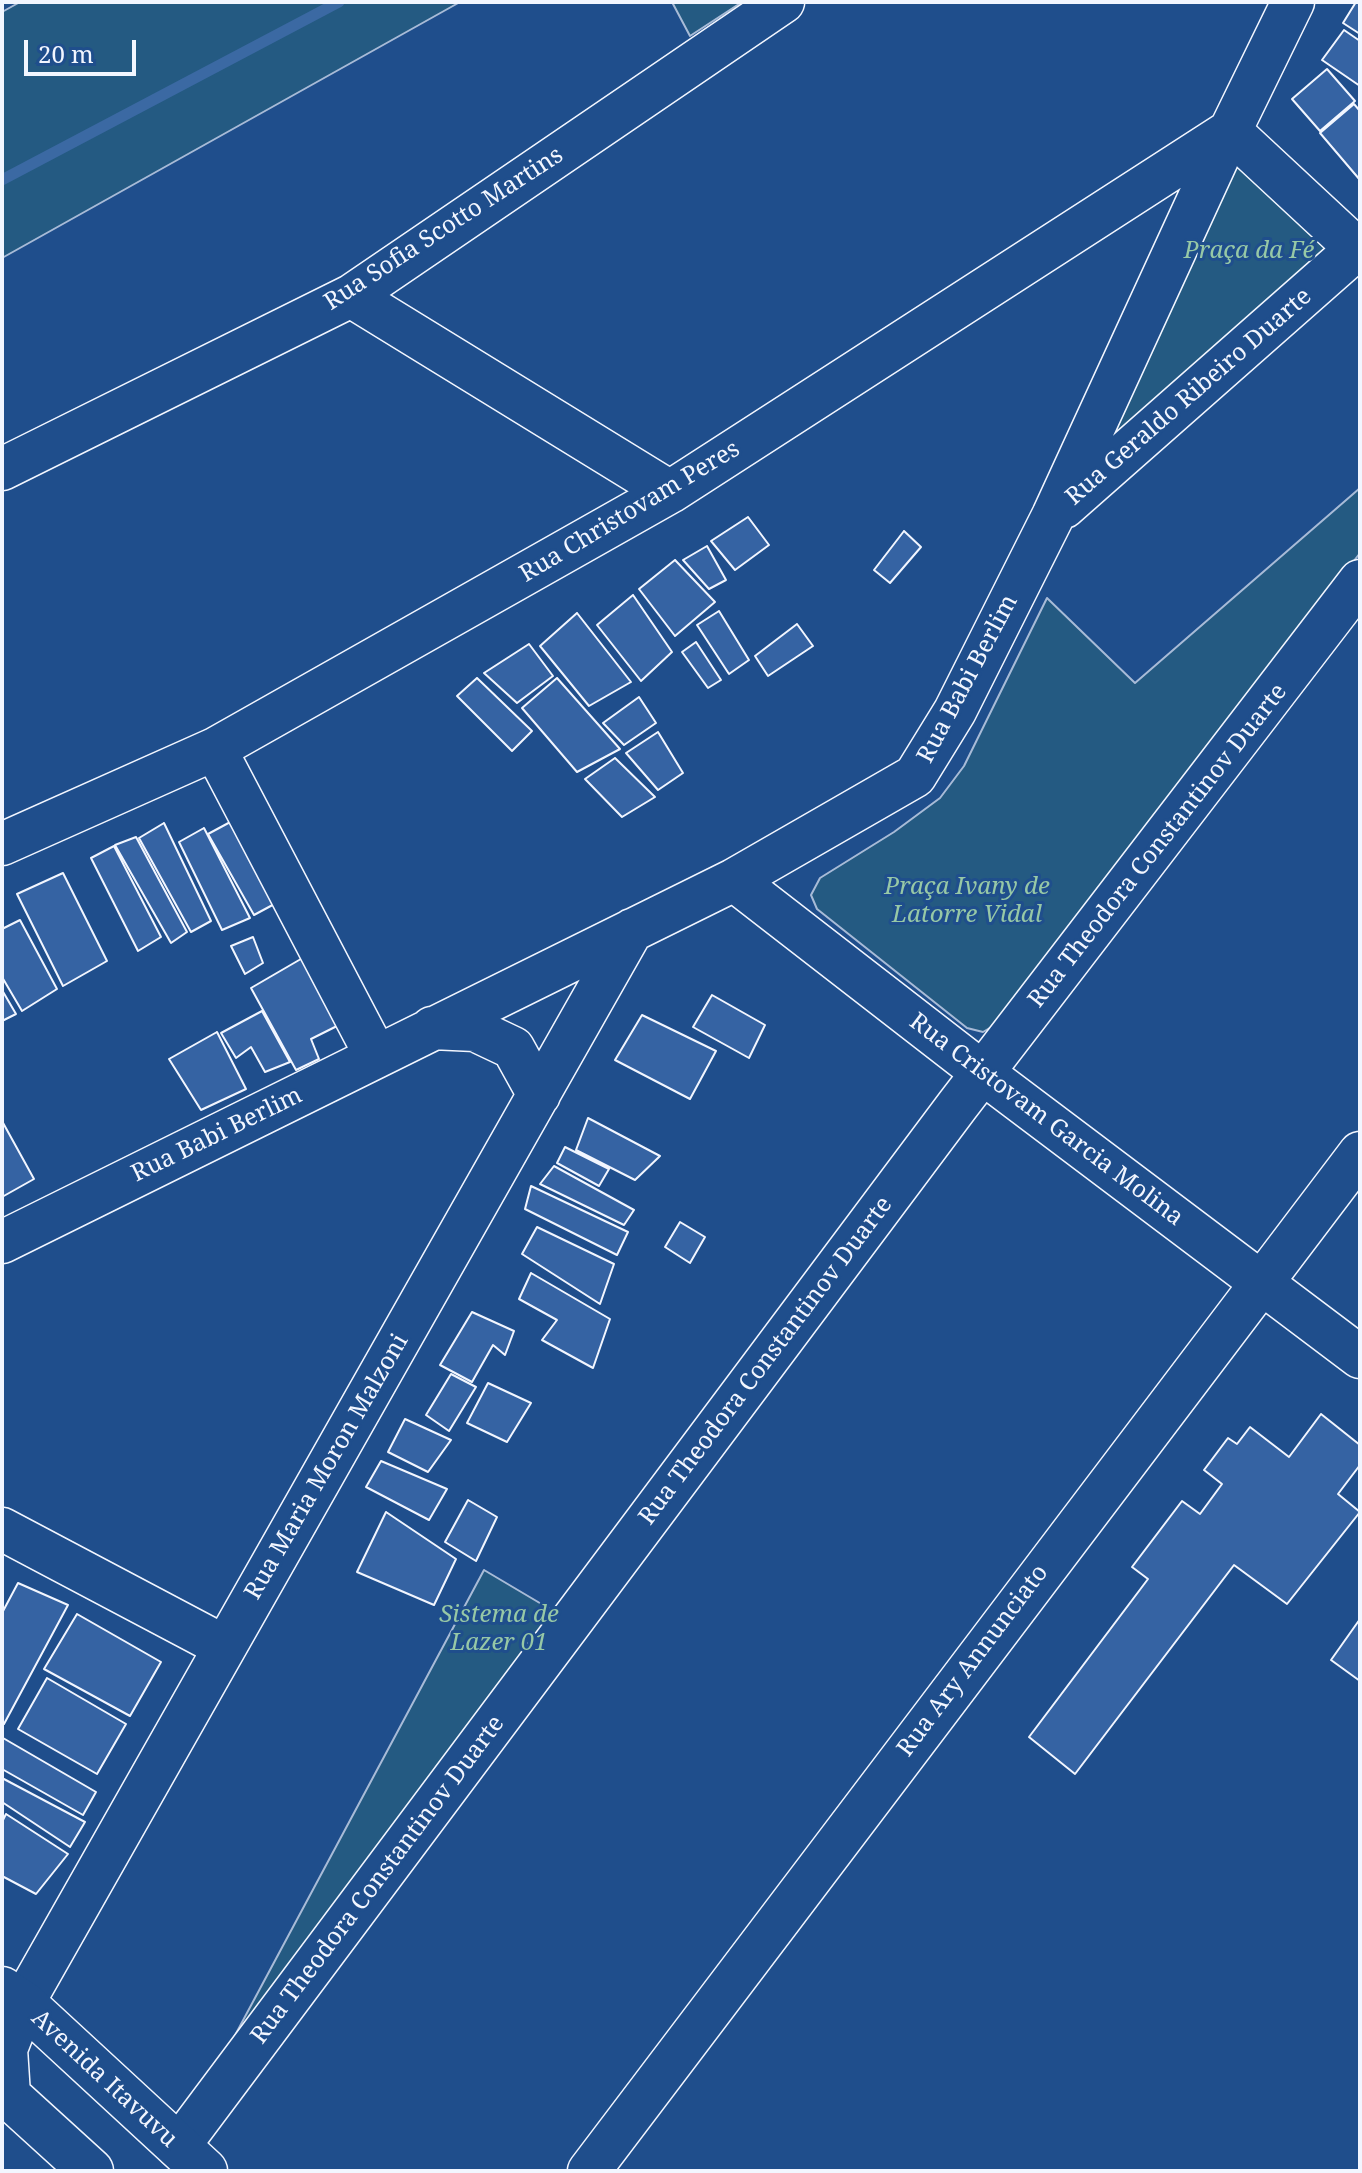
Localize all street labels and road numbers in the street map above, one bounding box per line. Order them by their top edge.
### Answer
street label: Rua Sofia Scotto Martins [319,141,569,317]
street label: Rua Geraldo Ribeiro Duarte [1060,282,1318,512]
street label: Rua Christovam Peres [515,435,745,589]
street label: Rua Babi Berlim [912,590,1024,768]
street label: Rua Theodora Constantinov Duarte [1023,678,1293,1014]
street label: Rua Cristovam Garcia Molina [903,1008,1189,1232]
street label: Rua Babi Berlim [127,1081,307,1189]
street label: Rua Theodora Constantinov Duarte [633,1191,899,1531]
street label: Rua Maria Moron Malzoni [239,1329,415,1605]
street label: Rua Ary Annunciato [891,1559,1055,1763]
street label: Rua Theodora Constantinov Duarte [245,1710,511,2050]
street label: Avenida Itavuvu [25,2004,183,2154]

